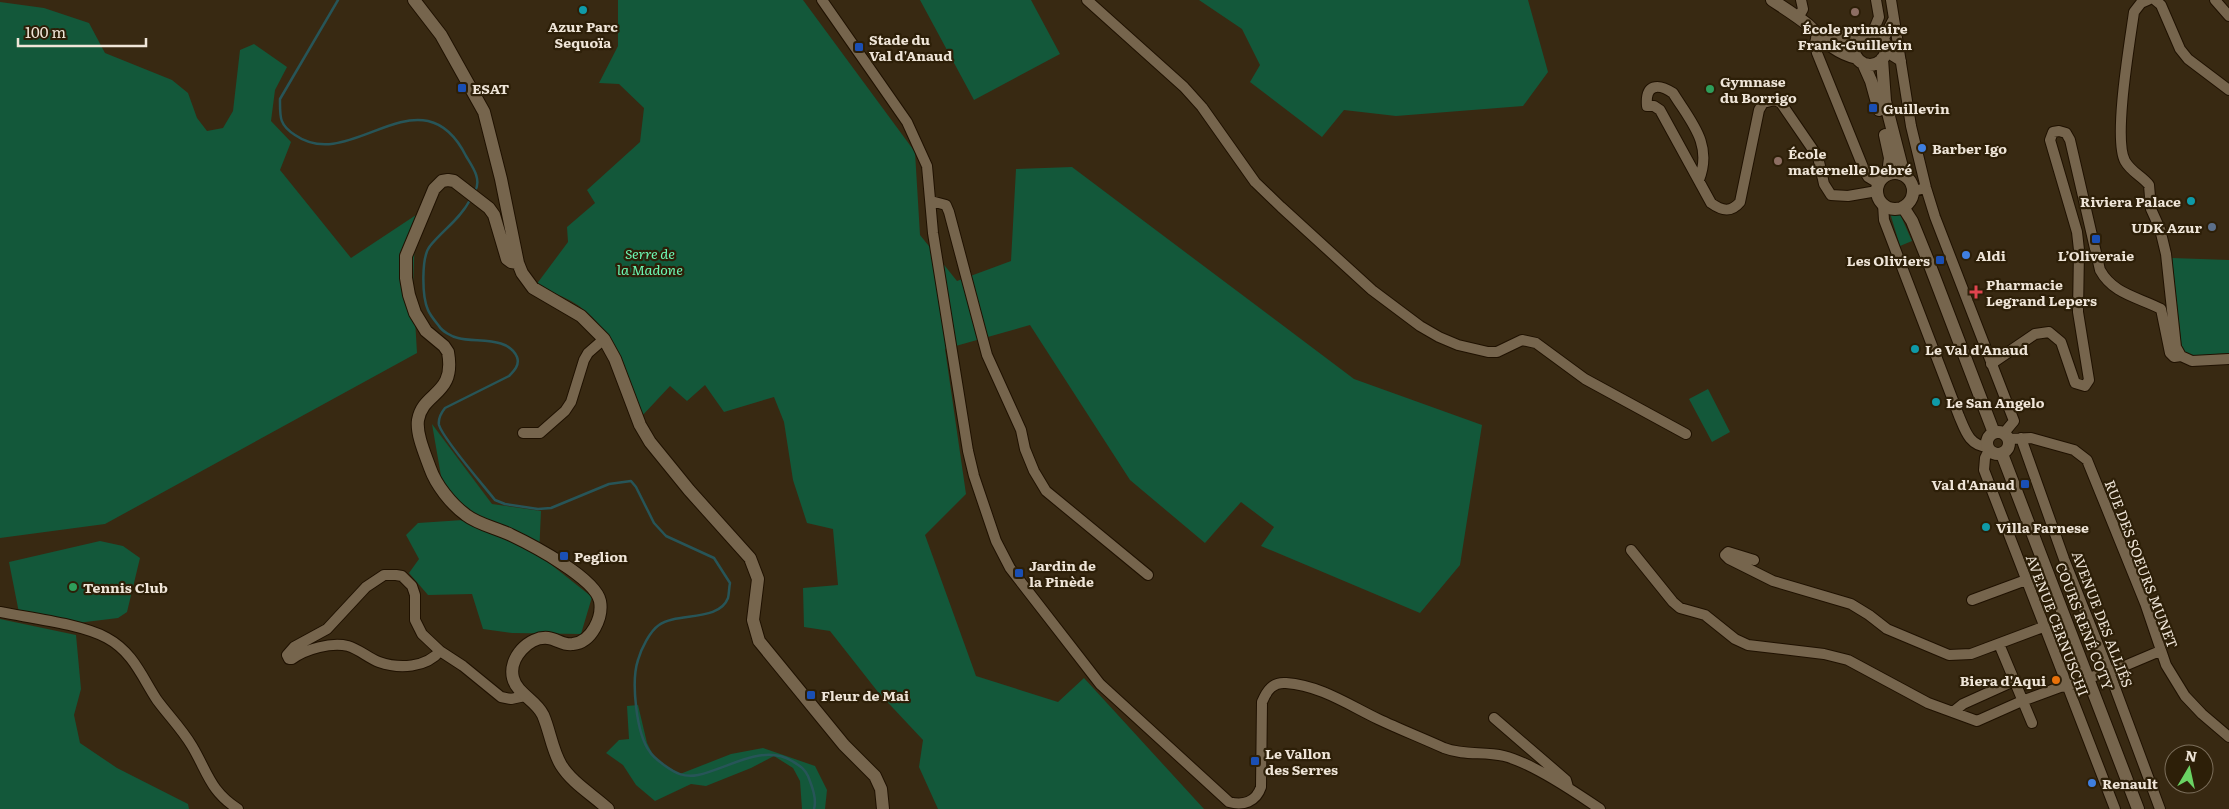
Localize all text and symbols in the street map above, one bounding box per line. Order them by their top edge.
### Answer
marker: Azur Parc Sequoïa [577,4,589,16]
marker: École primaire Frank-Guillevin [1849,6,1861,18]
scale bar [18,15,145,47]
place label: Azur Parc Sequoïa [548,16,618,52]
place label: École primaire Frank-Guillevin [1798,18,1912,54]
text: 100 m [25,20,66,43]
place label: Stade du Val d'Anaud [869,29,952,65]
marker: Stade du Val d'Anaud [853,41,865,53]
place label: Gymnase du Borrigo [1720,71,1797,107]
place label: ESAT [472,78,510,98]
marker: ESAT [456,82,468,94]
marker: Gymnase du Borrigo [1704,83,1716,95]
place label: Guillevin [1883,98,1950,118]
marker: Guillevin [1867,102,1879,114]
place label: Barber Igo [1932,138,2007,158]
marker: Barber Igo [1916,142,1928,154]
place label: École maternelle Debré [1788,143,1912,179]
marker: École maternelle Debré [1772,155,1784,167]
place label: Riviera Palace [2080,191,2181,211]
marker: Riviera Palace [2185,195,2197,207]
place label: UDK Azur [2131,217,2202,237]
marker: UDK Azur [2206,221,2218,233]
marker: L’Oliveraie [2090,233,2102,245]
park label: Serre de la Madone [617,243,683,279]
place label: Aldi [1976,245,2006,265]
place label: L’Oliveraie [2058,245,2134,265]
marker: Aldi [1960,249,1972,261]
place label: Les Oliviers [1847,250,1930,270]
marker: Les Oliviers [1934,254,1946,266]
place label: Pharmacie Legrand Lepers [1986,274,2097,310]
marker: Pharmacie Legrand Lepers [1970,286,1982,298]
place label: Le Val d'Anaud [1925,339,2028,359]
marker: Le Val d'Anaud [1909,343,1921,355]
place label: Le San Angelo [1946,392,2045,412]
marker: Le San Angelo [1930,396,1942,408]
place label: Val d'Anaud [1932,474,2015,494]
street label: RUE DES SOEURS MUNET [2101,477,2183,651]
marker: Val d'Anaud [2019,478,2031,490]
place label: Villa Farnese [1996,517,2089,537]
marker: Villa Farnese [1980,521,1992,533]
place label: Peglion [574,546,628,566]
street label: AVENUE DES ALLIÉS [2068,548,2138,690]
marker: Peglion [558,550,570,562]
street label: AVENUE CERNUSCHI [2022,551,2094,699]
place label: Jardin de la Pinède [1029,555,1096,591]
street label: COURS RENÉ COTY [2051,559,2119,693]
marker: Jardin de la Pinède [1013,567,1025,579]
place label: Tennis Club [83,577,168,597]
marker: Tennis Club [67,581,79,593]
place label: Biera d'Aqui [1960,670,2046,690]
marker: Biera d'Aqui [2050,674,2062,686]
place label: Fleur de Mai [821,685,909,705]
marker: Fleur de Mai [805,689,817,701]
place label: Le Vallon des Serres [1265,743,1338,779]
north arrow [2164,744,2214,794]
text: N [2184,744,2199,766]
marker: Le Vallon des Serres [1249,755,1261,767]
place label: Renault [2102,773,2159,793]
marker: Renault [2086,777,2098,789]

